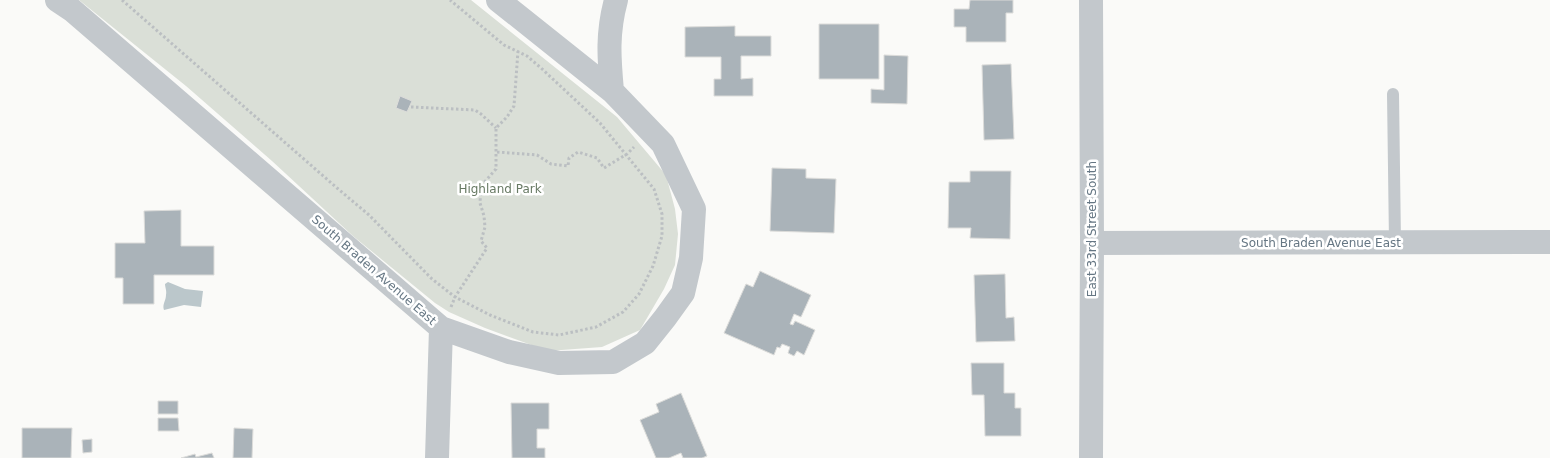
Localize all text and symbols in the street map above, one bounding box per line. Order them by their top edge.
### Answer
street label: East 33rd Street South [1085,161,1099,297]
park label: Highland Park [458,182,542,196]
street label: South Braden Avenue East [309,212,439,328]
street label: South Braden Avenue East [1241,236,1401,250]

